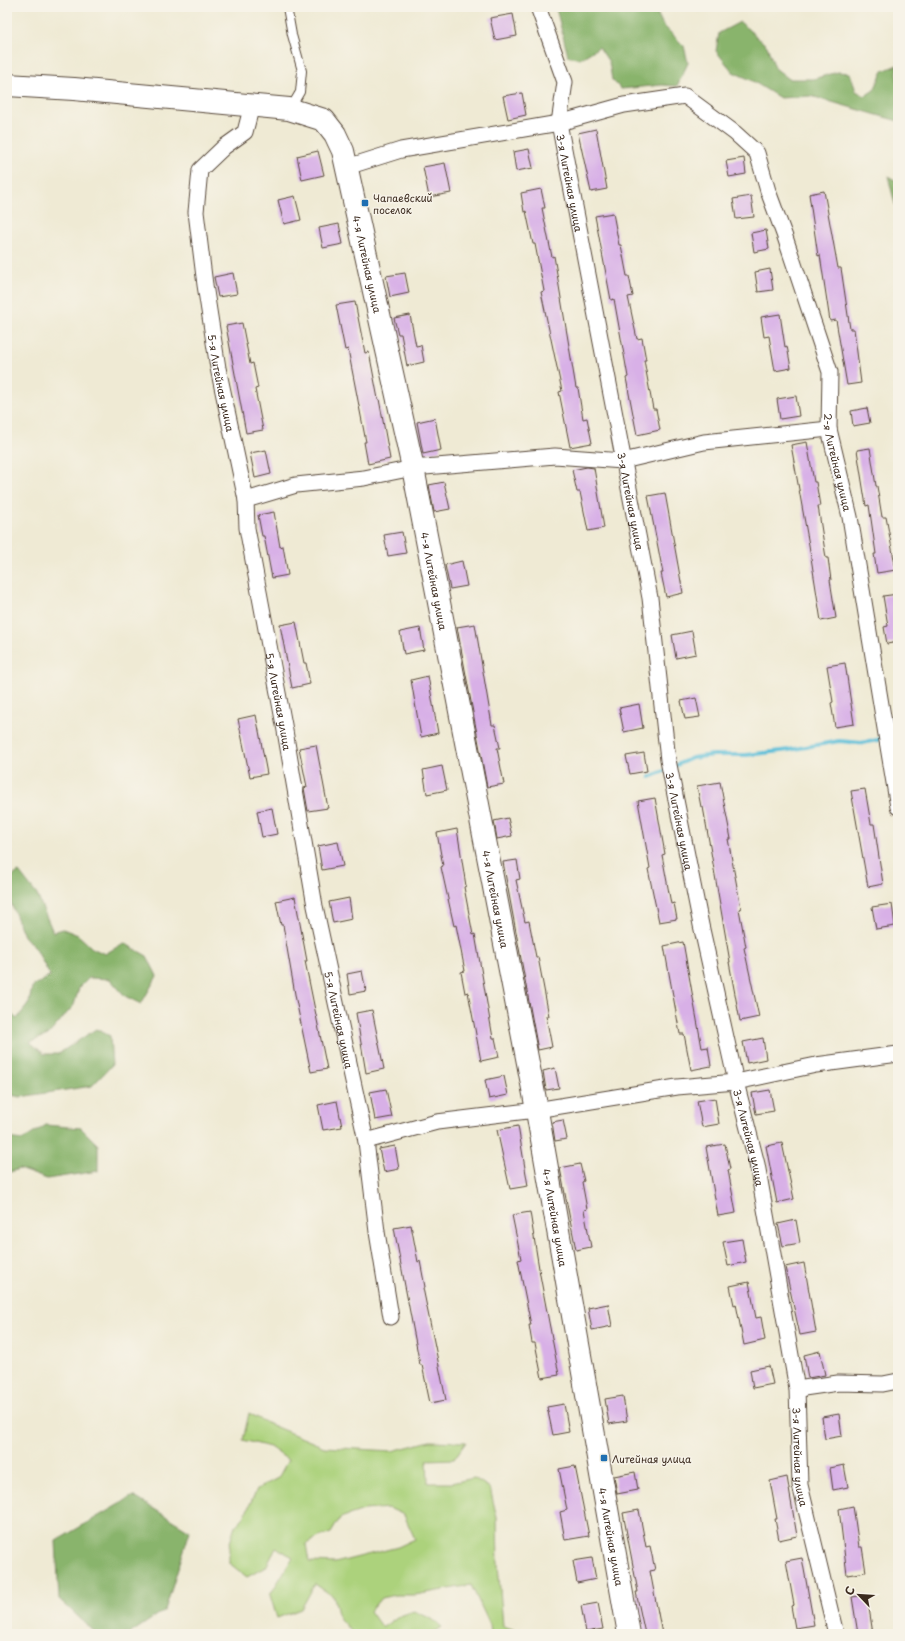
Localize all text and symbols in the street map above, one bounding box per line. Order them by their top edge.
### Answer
street label: 3-я Литейная улица [554,133,587,234]
place label: Чапаевский поселок [373,190,433,217]
marker: Чапаевский поселок [360,198,370,208]
street label: 4-я Литейная улица [350,214,386,315]
street label: 5-я Литейная улица [205,333,239,434]
street label: 2-я Литейная улица [821,413,856,513]
street label: 3-я Литейная улица [615,451,648,552]
street label: 4-я Литейная улица [418,531,452,632]
street label: 5-я Литейная улица [263,651,296,752]
street label: 3-я Литейная улица [663,771,697,872]
street label: 4-я Литейная улица [480,849,513,950]
street label: 5-я Литейная улица [322,970,358,1070]
street label: 3-я Литейная улица [731,1087,768,1188]
street label: 4-я Литейная улица [540,1167,572,1268]
street label: 3-я Литейная улица [790,1407,813,1508]
place label: Литейная улица [612,1451,692,1466]
marker: Литейная улица [599,1453,609,1463]
street label: 4-я Литейная улица [596,1486,628,1588]
north arrow [839,1575,879,1615]
text: С [840,1583,859,1598]

